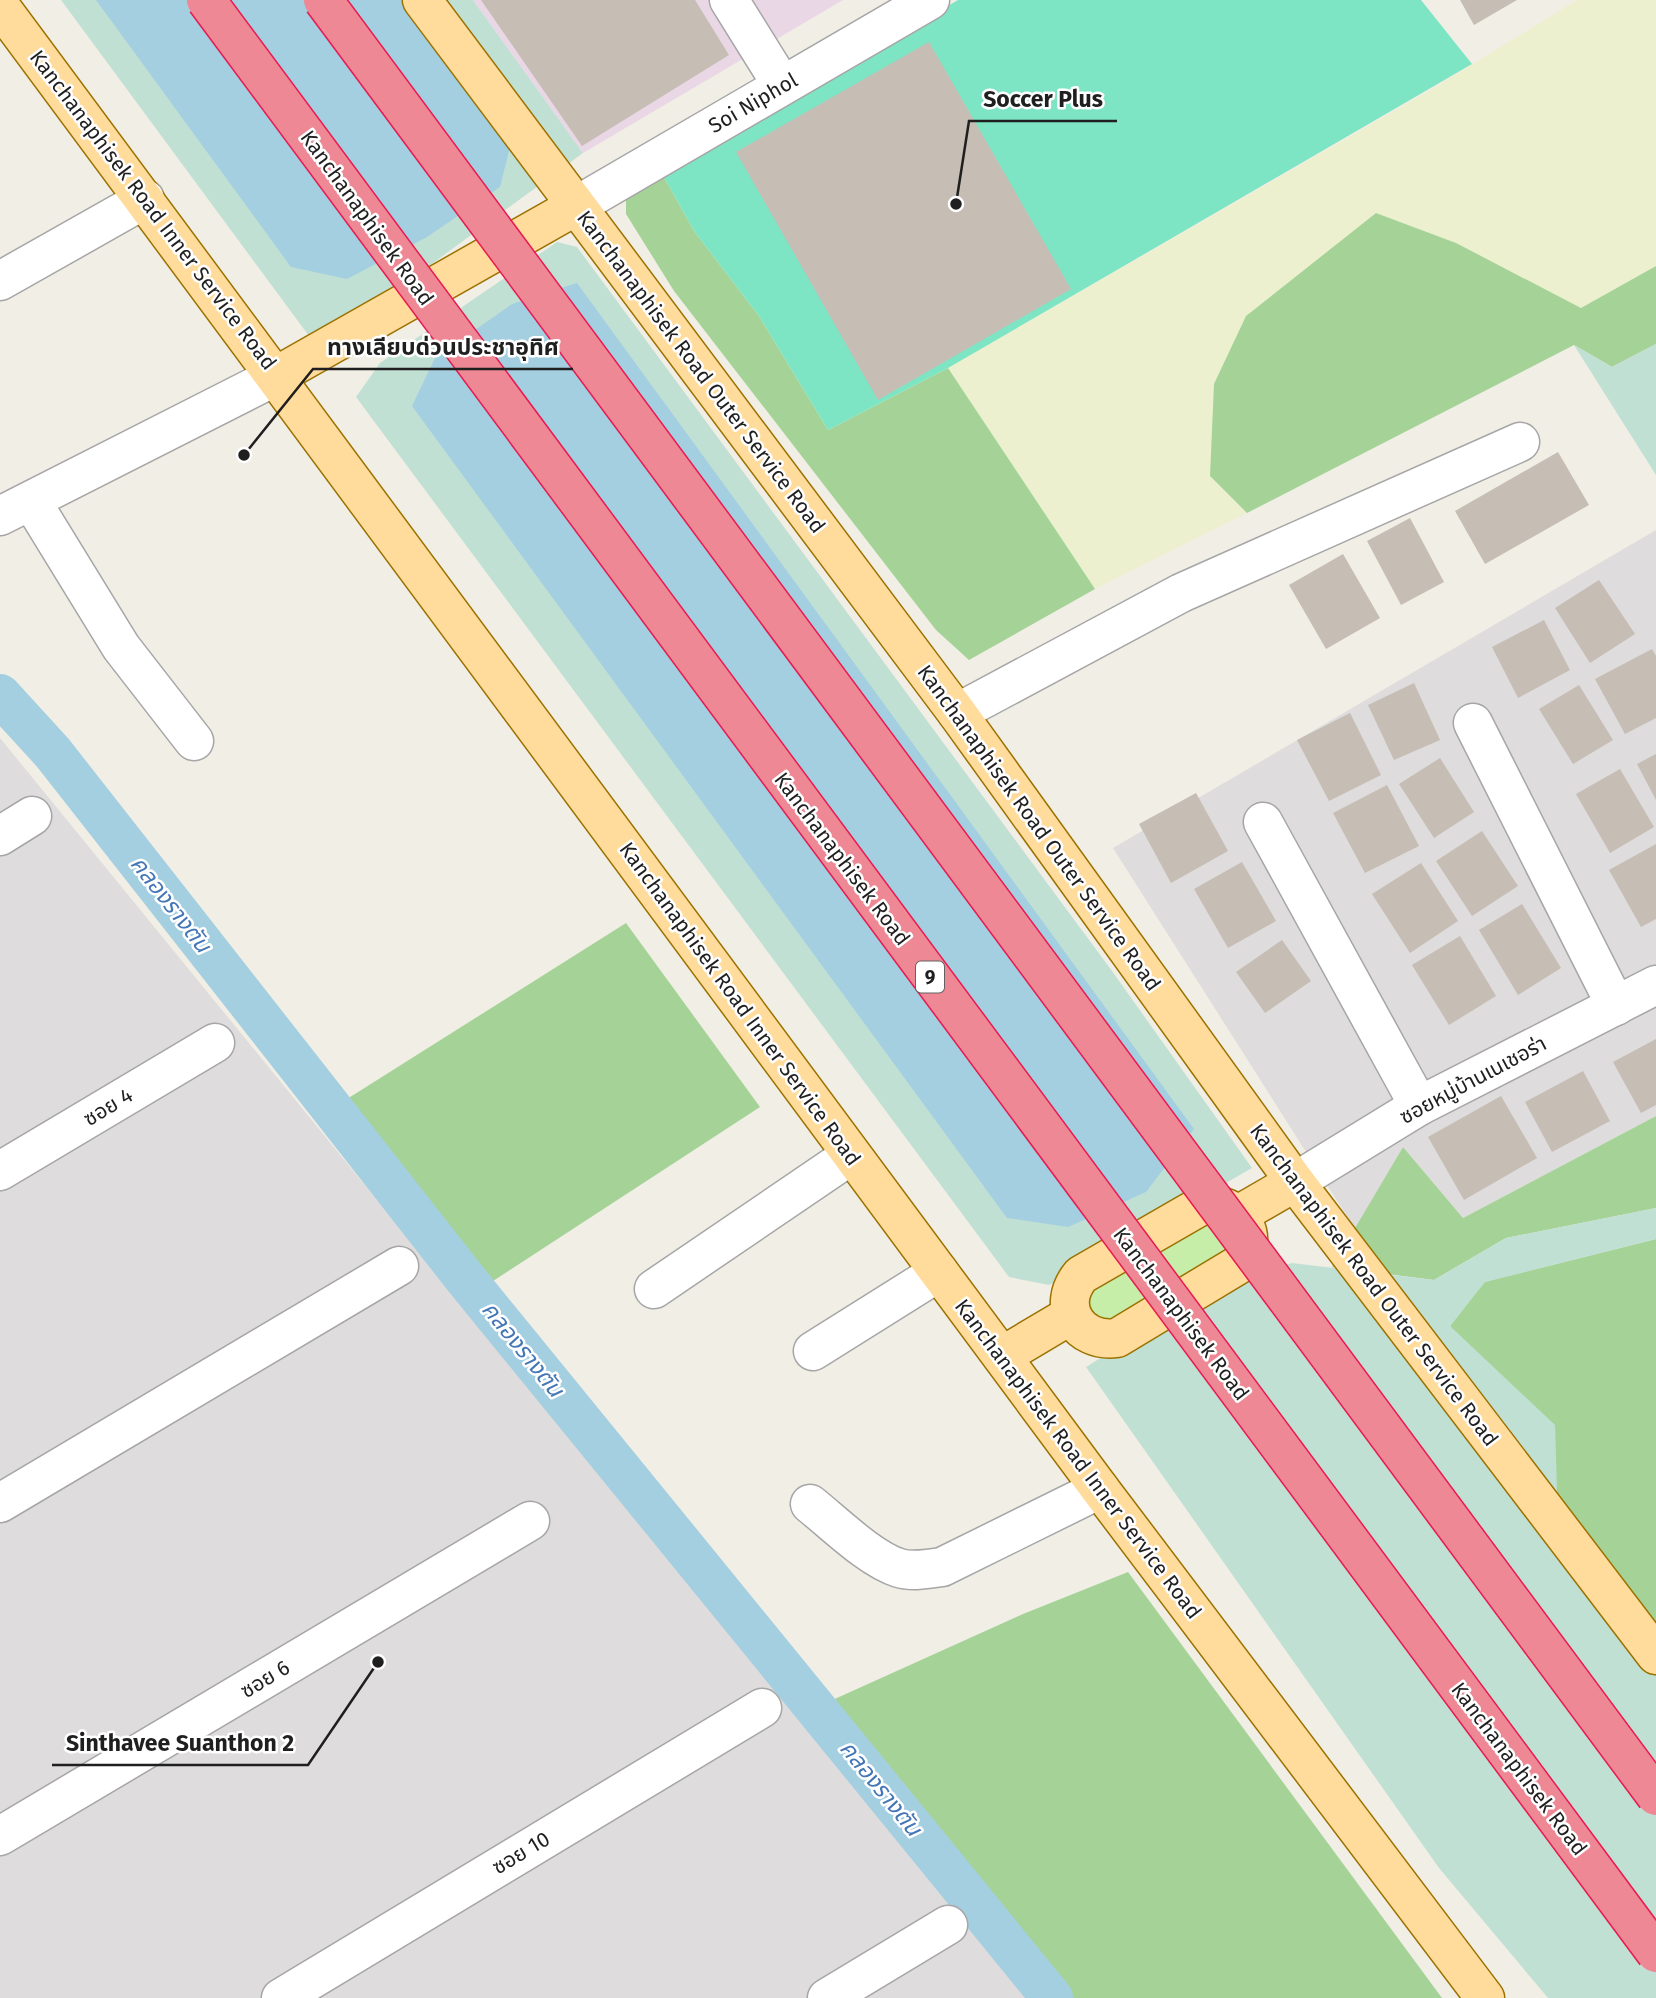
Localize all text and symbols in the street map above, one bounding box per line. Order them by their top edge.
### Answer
street label: Kanchanaphisek Road Inner Service Road [24,45,282,375]
street label: Soi Niphol [704,67,802,139]
callout: Soccer Plus [969,77,1117,121]
text: Soccer Plus [983,85,1103,113]
street label: Kanchanaphisek Road [295,125,439,311]
street label: Kanchanaphisek Road Outer Service Road [571,206,831,538]
callout: ทางเลียบด่วนประชาอุทิศ [313,325,573,369]
text: ทางเลียบด่วนประชาอุทิศ [327,333,559,361]
street label: Kanchanaphisek Road Outer Service Road [912,660,1166,996]
street label: Kanchanaphisek Road [768,767,916,951]
street label: Kanchanaphisek Road Inner Service Road [614,837,866,1171]
water label: คลองรางตัน [125,850,218,959]
road number: 9 [916,962,944,993]
street label: ซอยหมู่บ้านเนเชอร่า [1395,1030,1551,1130]
street label: ซอย 4 [79,1082,137,1132]
street label: Kanchanaphisek Road Outer Service Road [1244,1119,1504,1451]
street label: Kanchanaphisek Road [1107,1222,1255,1406]
street label: Kanchanaphisek Road Inner Service Road [949,1294,1207,1624]
water label: คลองรางตัน [476,1296,571,1404]
street label: ซอย 6 [236,1654,294,1704]
street label: Kanchanaphisek Road [1445,1677,1593,1861]
callout: Sinthavee Suanthon 2 [52,1721,308,1765]
text: Sinthavee Suanthon 2 [66,1729,294,1757]
water label: คลองรางตัน [834,1735,929,1843]
street label: ซอย 10 [487,1826,555,1880]

